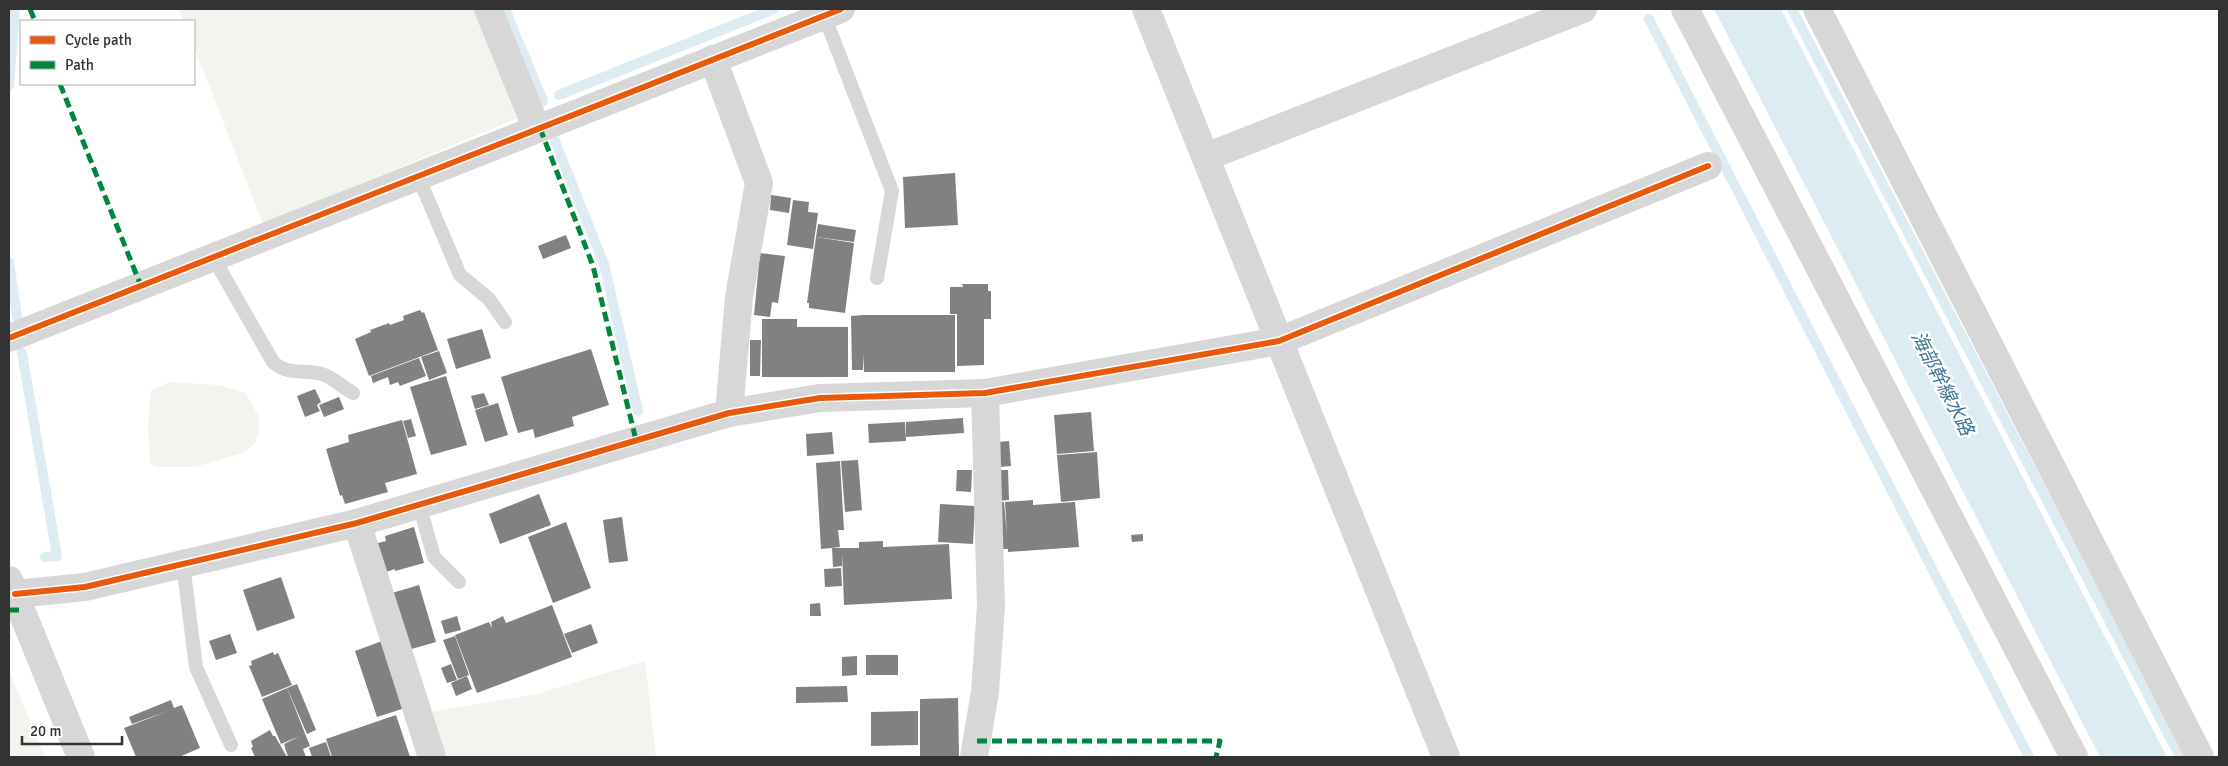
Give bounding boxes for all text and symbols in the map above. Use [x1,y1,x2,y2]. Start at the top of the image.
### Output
legend [20,20,195,85]
text: Cycle path [65,31,132,49]
text: Path [65,56,94,74]
water label: 海部幹線水路 [1906,327,1980,441]
scale bar [22,714,122,746]
text: 20 m [30,722,61,740]

